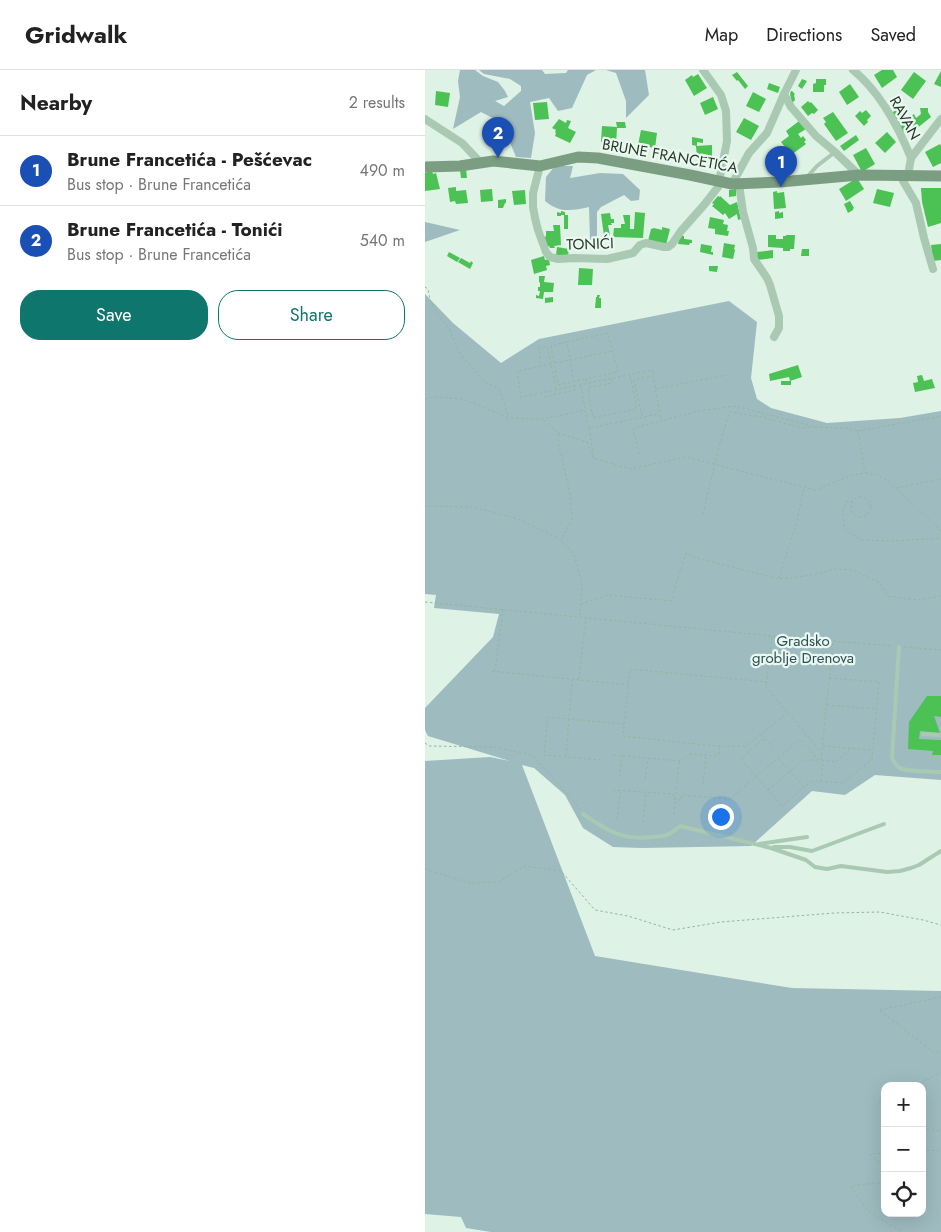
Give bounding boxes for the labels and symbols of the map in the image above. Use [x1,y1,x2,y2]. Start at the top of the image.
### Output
street label: RAVAN [884,92,926,144]
pin: 2 [482,117,514,158]
street label: BRUNE FRANCETIĆA [600,133,740,179]
pin: 1 [765,146,797,187]
street label: TONIĆI [566,232,614,256]
park label: Gradsko groblje Drenova [752,630,854,669]
your location [708,804,734,830]

